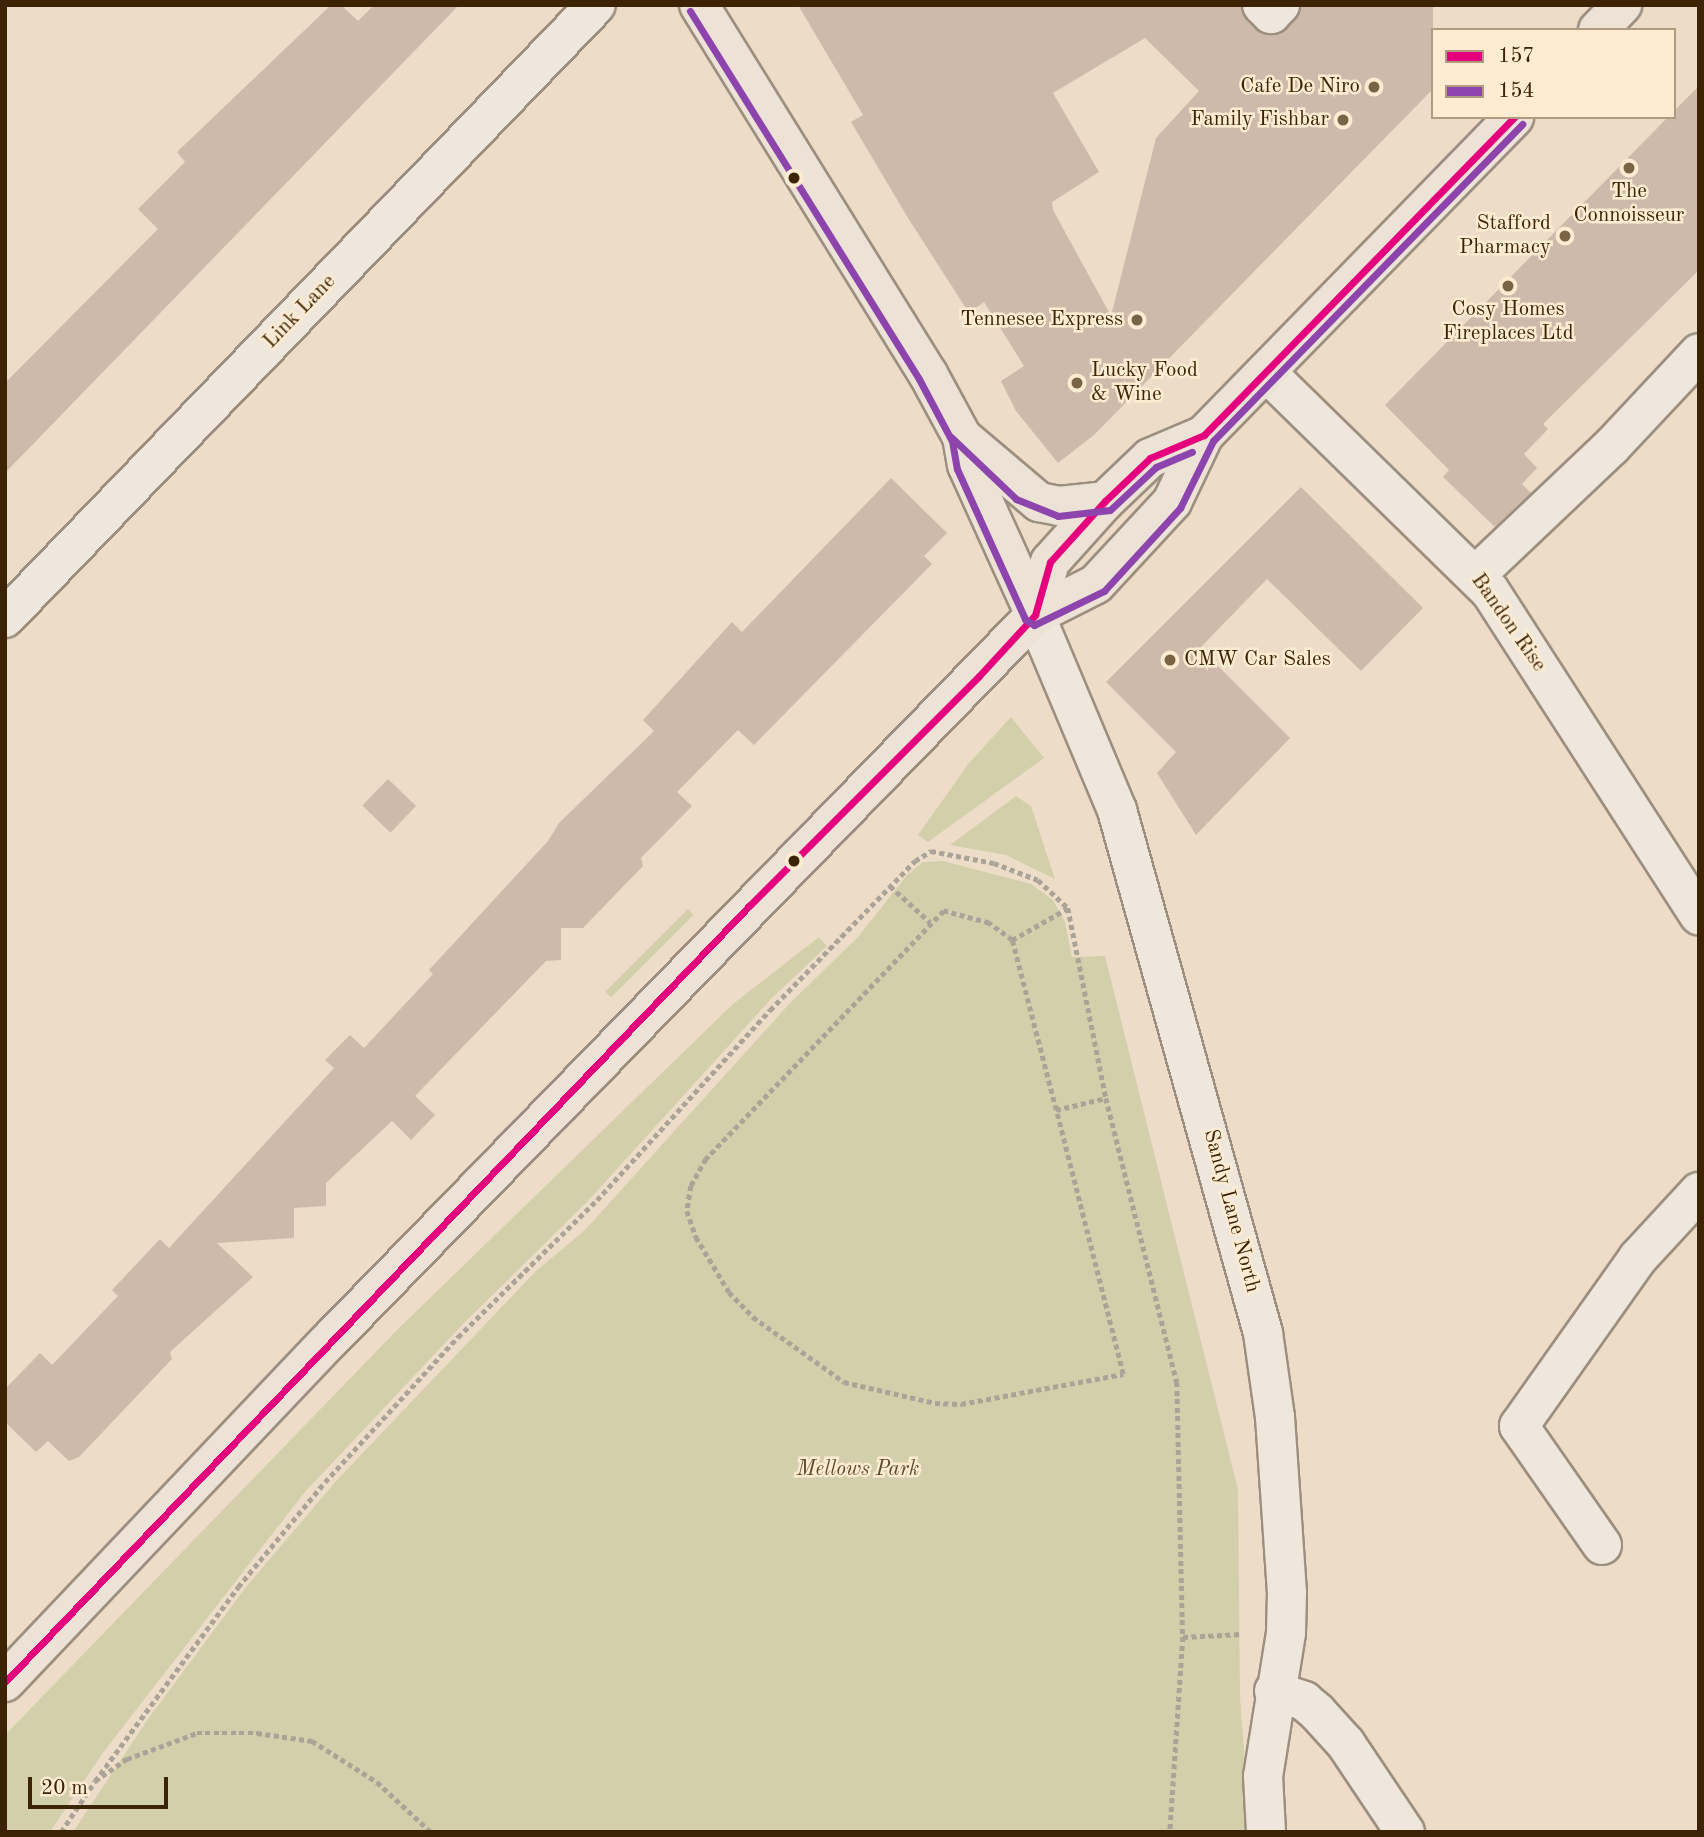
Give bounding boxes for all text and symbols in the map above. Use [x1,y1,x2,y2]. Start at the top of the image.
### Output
legend [1431,28,1676,119]
text: 157 [1498,46,1535,67]
place label: Cafe De Niro [1240,74,1360,100]
marker: Cafe De Niro [1366,79,1382,95]
text: 154 [1498,81,1535,102]
place label: Family Fishbar [1191,107,1329,133]
marker: Family Fishbar [1335,112,1351,128]
marker: The Connoisseur [1621,160,1637,176]
unlabelled marker [787,171,801,185]
place label: The Connoisseur [1574,179,1684,229]
place label: Stafford Pharmacy [1459,211,1551,261]
marker: Stafford Pharmacy [1557,228,1573,244]
street label: Link Lane [259,270,341,354]
marker: Cosy Homes Fireplaces Ltd [1500,278,1516,294]
place label: Cosy Homes Fireplaces Ltd [1442,297,1574,347]
place label: Tennesee Express [960,307,1123,333]
marker: Tennesee Express [1129,312,1145,328]
place label: Lucky Food & Wine [1091,358,1198,408]
marker: Lucky Food & Wine [1069,375,1085,391]
street label: Bandon Rise [1465,569,1551,677]
place label: CMW Car Sales [1184,647,1331,673]
marker: CMW Car Sales [1162,652,1178,668]
unlabelled marker [787,854,801,868]
street label: Sandy Lane North [1197,1127,1265,1295]
park label: Mellows Park [797,1457,919,1483]
scale bar [32,1764,172,1808]
text: 20 m [41,1778,88,1799]

